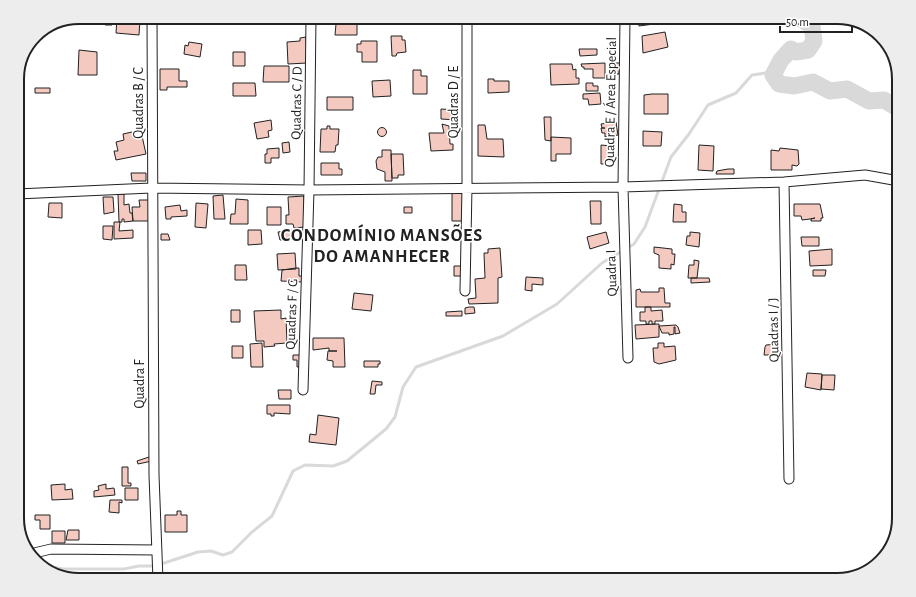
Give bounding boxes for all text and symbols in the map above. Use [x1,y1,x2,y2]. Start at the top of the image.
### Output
scale bar [780,8,852,34]
text: 50 m [786,16,809,28]
street label: Quadra E / Área Especial [600,37,619,167]
street label: Quadras D / E [447,65,461,138]
street label: Quadras C / D [289,66,305,140]
street label: Quadras B / C [132,67,146,139]
district label: CONDOMÍNIO MANSÕES DO AMANHECER [281,224,483,266]
street label: Quadra I [604,249,620,297]
street label: Quadras F / G [284,278,300,350]
street label: Quadras I / J [766,297,782,363]
street label: Quadra F [133,359,147,409]

